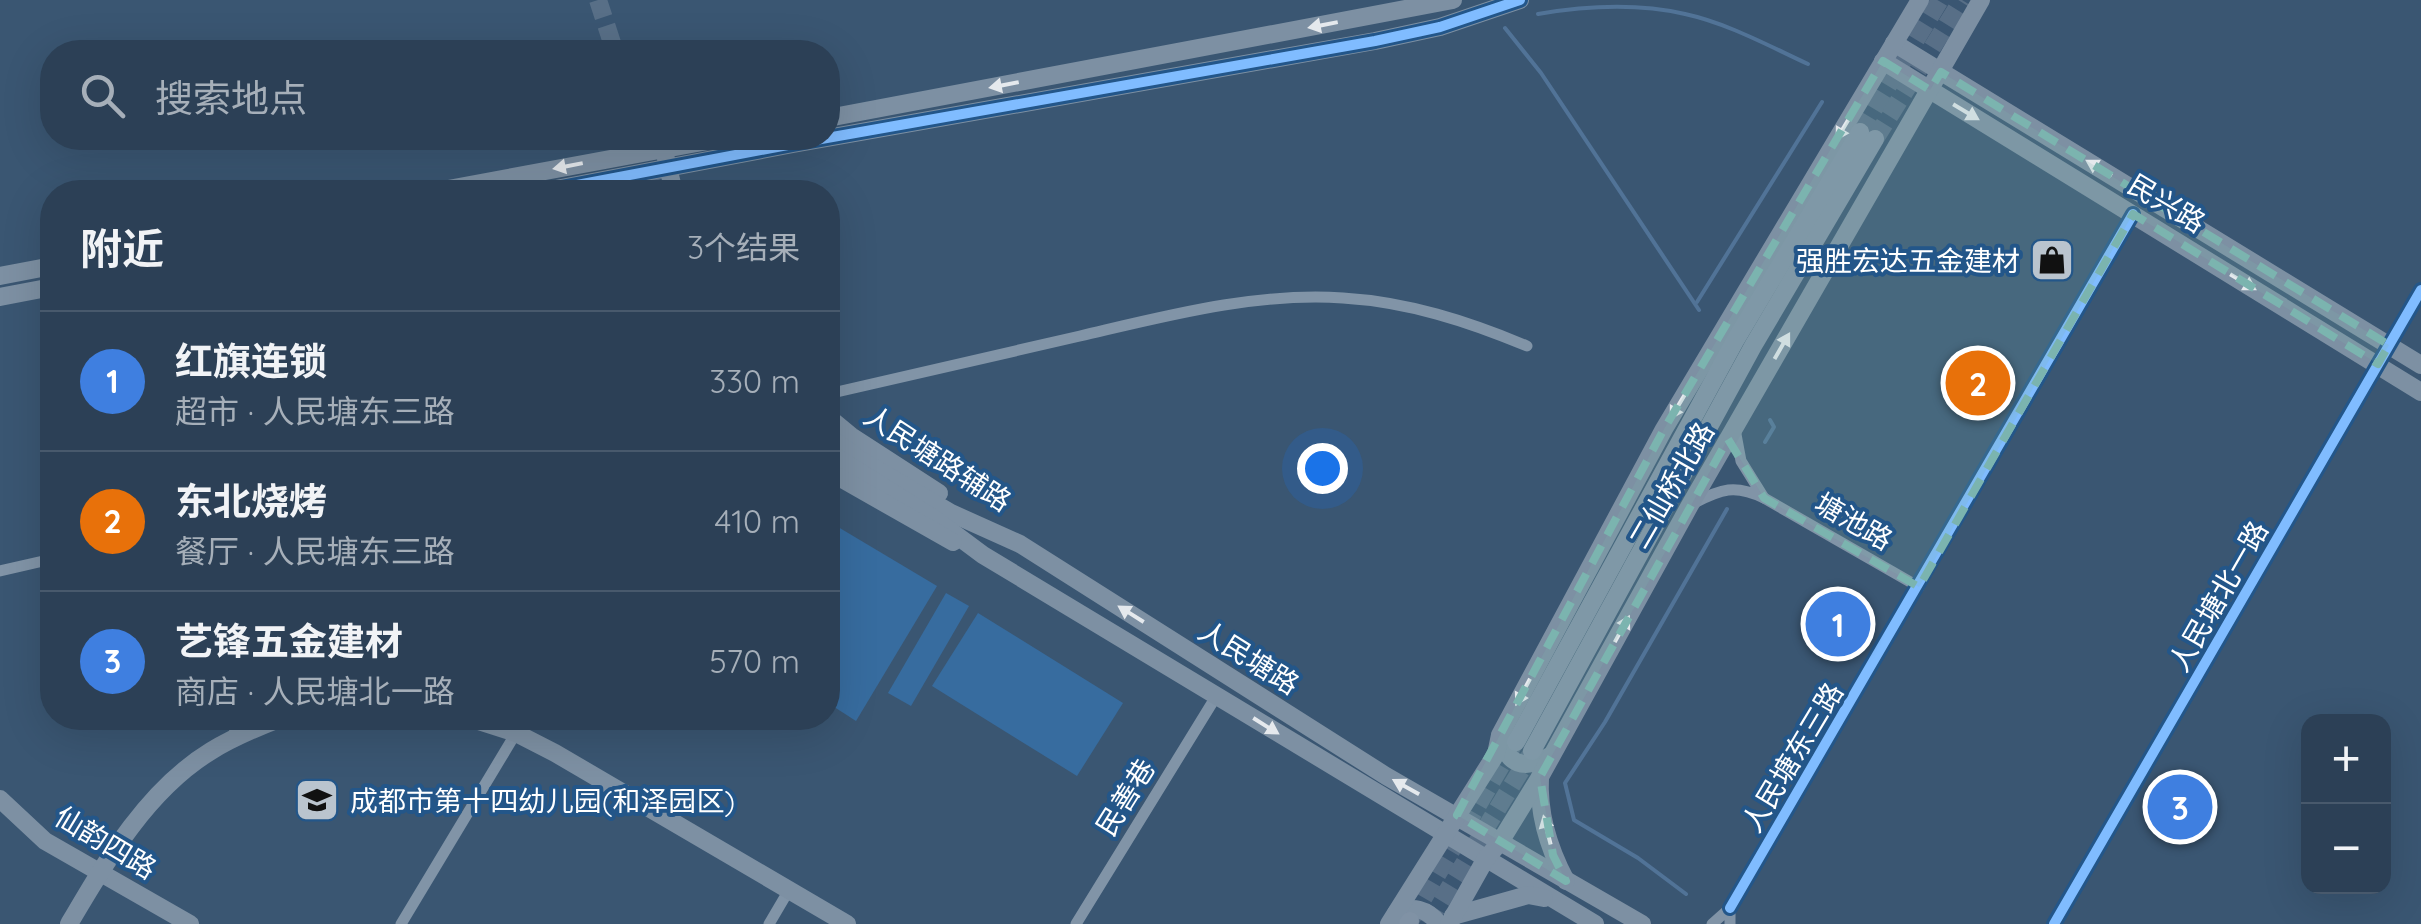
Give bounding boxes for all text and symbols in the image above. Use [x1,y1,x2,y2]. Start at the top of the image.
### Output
one-way arrow [1307,18,1338,33]
search box [40,40,840,150]
icon: search [75,68,130,123]
text: 搜索地点 [155,74,307,122]
one-way arrow [988,78,1019,93]
one-way arrow [1952,103,1980,120]
one-way arrow [1836,113,1853,141]
one-way arrow [552,159,583,175]
one-way arrow [2085,160,2113,177]
street label: 民兴路 [2122,166,2212,240]
text: 附近 [80,222,164,275]
text: 3个结果 [687,227,800,267]
shop icon: 强胜宏达五金建材 [2029,237,2075,283]
place label: 强胜宏达五金建材 [1796,243,2020,278]
one-way arrow [2229,273,2257,290]
one-way arrow [1773,332,1790,360]
text: 红旗连锁 [175,337,327,385]
pin: 2 [1946,346,2010,420]
text: 1 [106,361,119,401]
text: 330 m [710,361,800,401]
text: 超市 · 人民塘东三路 [175,391,455,431]
one-way arrow [1670,392,1687,420]
street label: 人民塘路辅路 [858,398,1018,518]
street label: 二仙桥北路 [1621,416,1721,554]
your location [1297,443,1348,494]
text: 东北烧烤 [175,477,327,525]
street label: 塘池路 [1809,485,1899,557]
text: 2 [103,501,122,541]
text: 410 m [715,501,800,541]
street label: 人民塘北一路 [2161,514,2275,678]
text: 餐厅 · 人民塘东三路 [175,531,455,571]
pin: 1 [1806,586,1870,662]
one-way arrow [1117,606,1145,624]
street label: 人民塘路 [1192,612,1306,702]
one-way arrow [1613,614,1630,643]
text: 艺锋五金建材 [175,617,403,665]
text: 3 [104,641,121,681]
text: 570 m [709,641,800,681]
text: 商店 · 人民塘北一路 [175,671,455,711]
street label: 人民塘东三路 [1734,676,1850,838]
one-way arrow [1515,678,1532,706]
map controls [2301,714,2391,894]
button: + [2301,714,2391,804]
one-way arrow [1252,717,1280,734]
street label: 民善巷 [1088,752,1162,842]
pin: 3 [2148,770,2212,844]
school or university icon: 成都市第十四幼儿园(和泽园区) [294,777,340,823]
one-way arrow [1392,779,1421,796]
place label: 成都市第十四幼儿园(和泽园区) [350,783,735,818]
street label: 仙韵四路 [49,798,163,886]
button: − [2301,804,2391,894]
one-way arrow [1539,814,1554,845]

